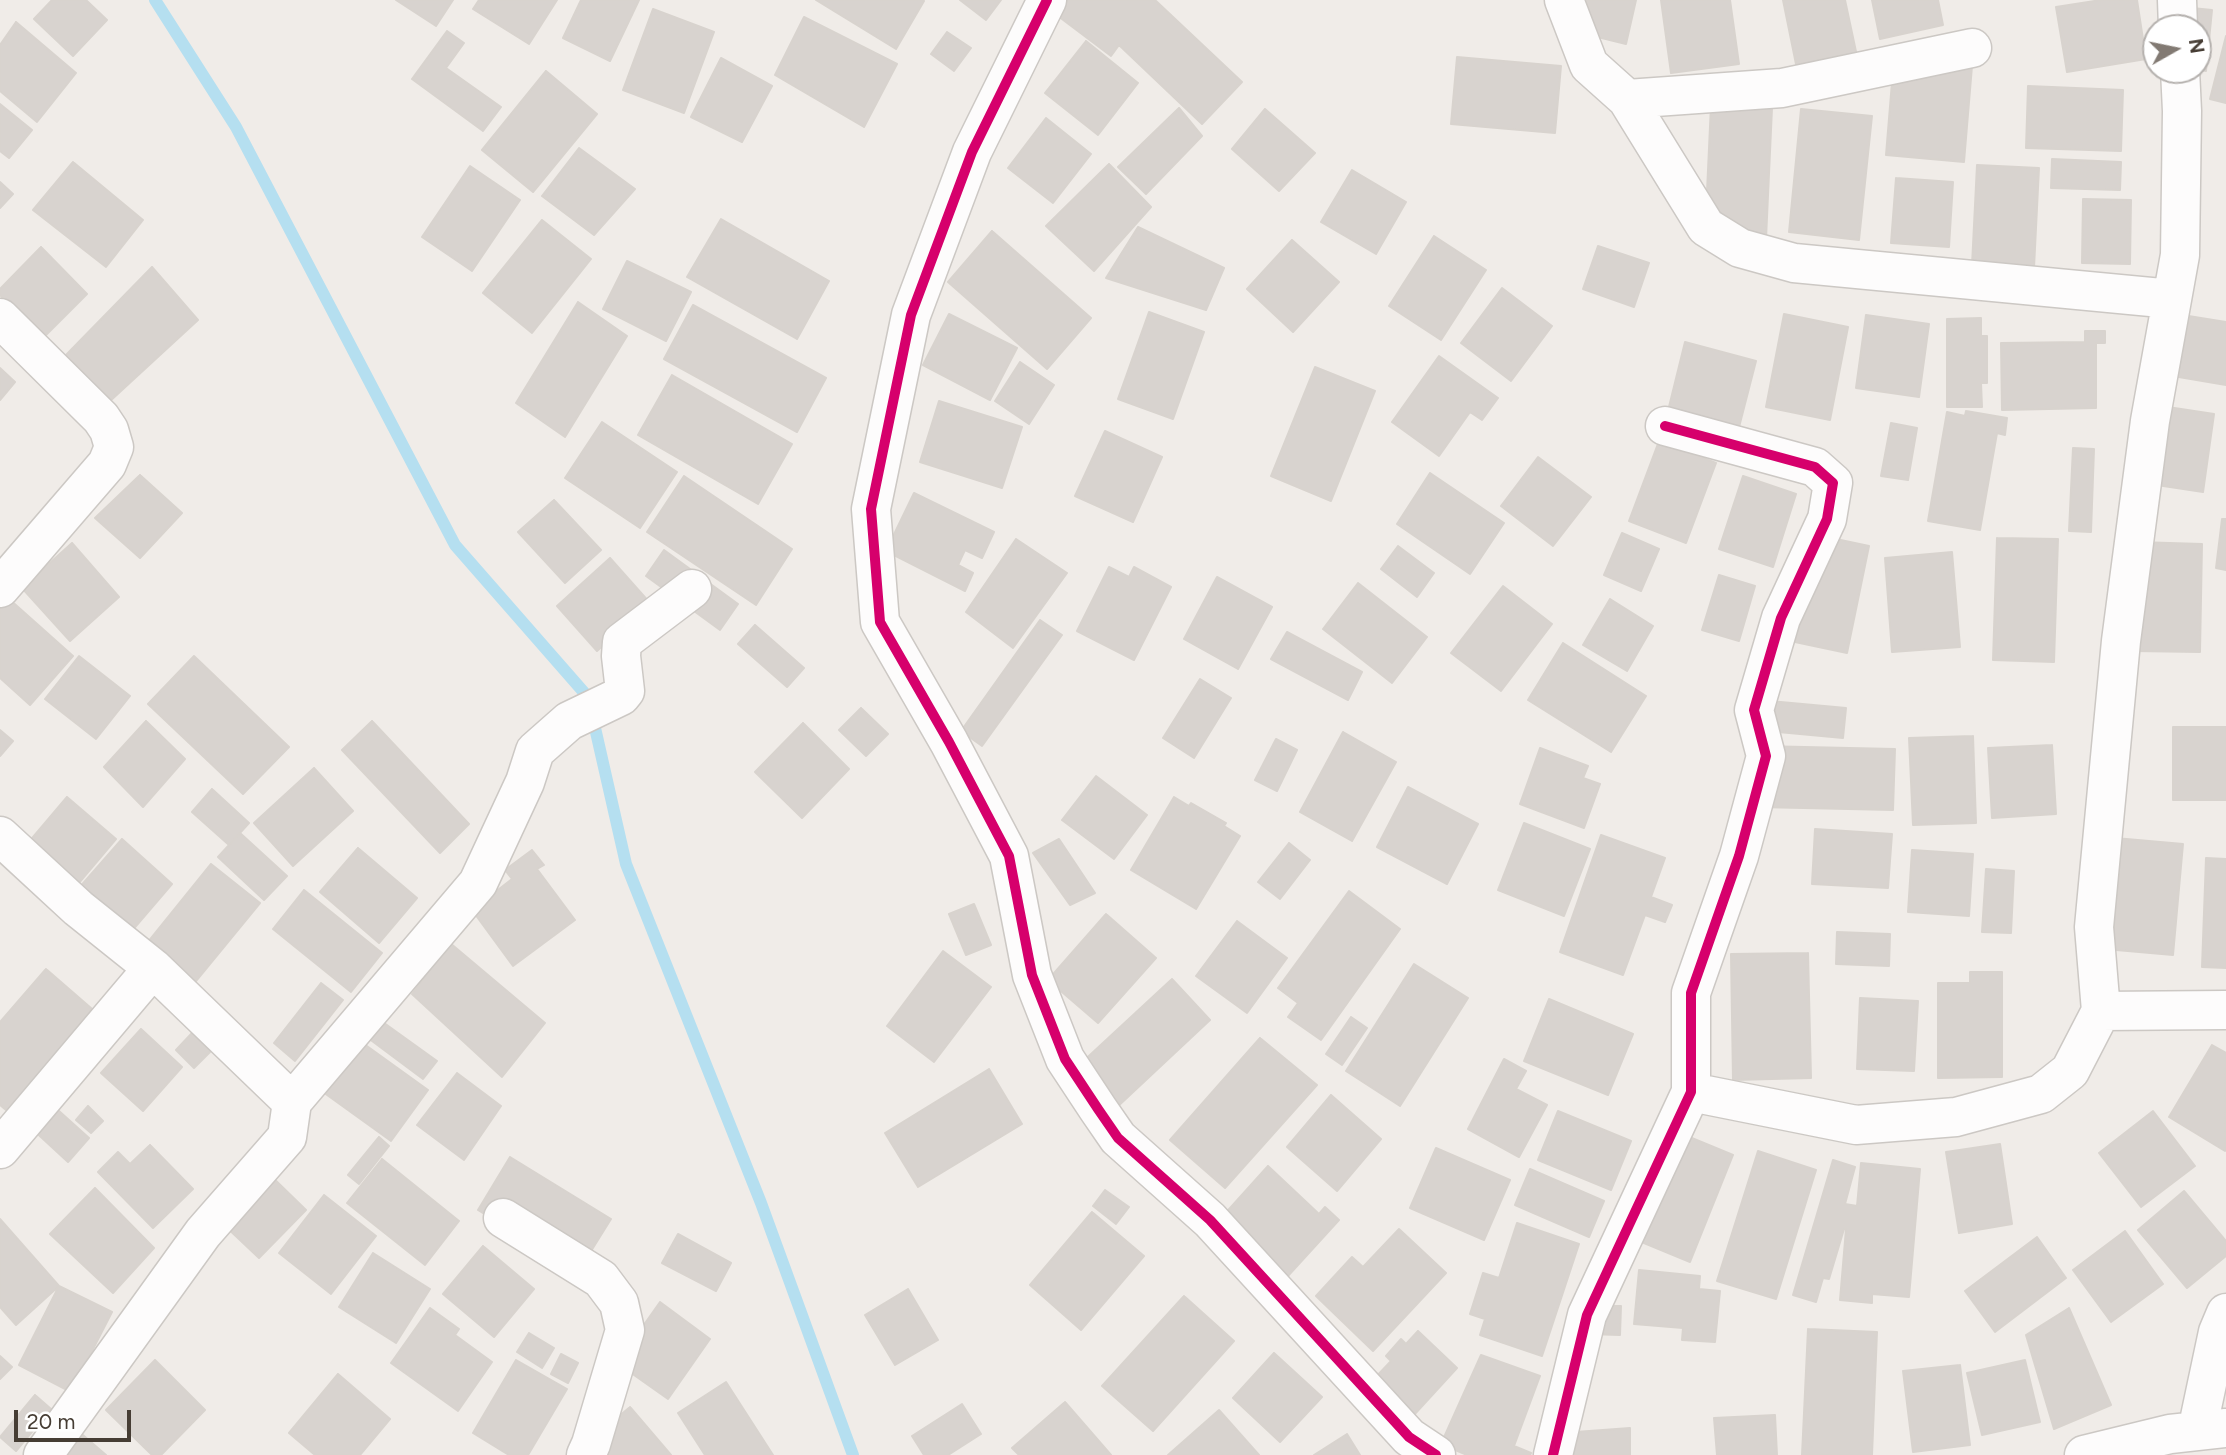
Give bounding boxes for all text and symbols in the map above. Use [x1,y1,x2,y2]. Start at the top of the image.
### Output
north arrow [2142,14,2212,84]
text: N [2184,37,2209,55]
scale bar [18,1396,135,1440]
text: 20 m [27,1409,75,1434]

